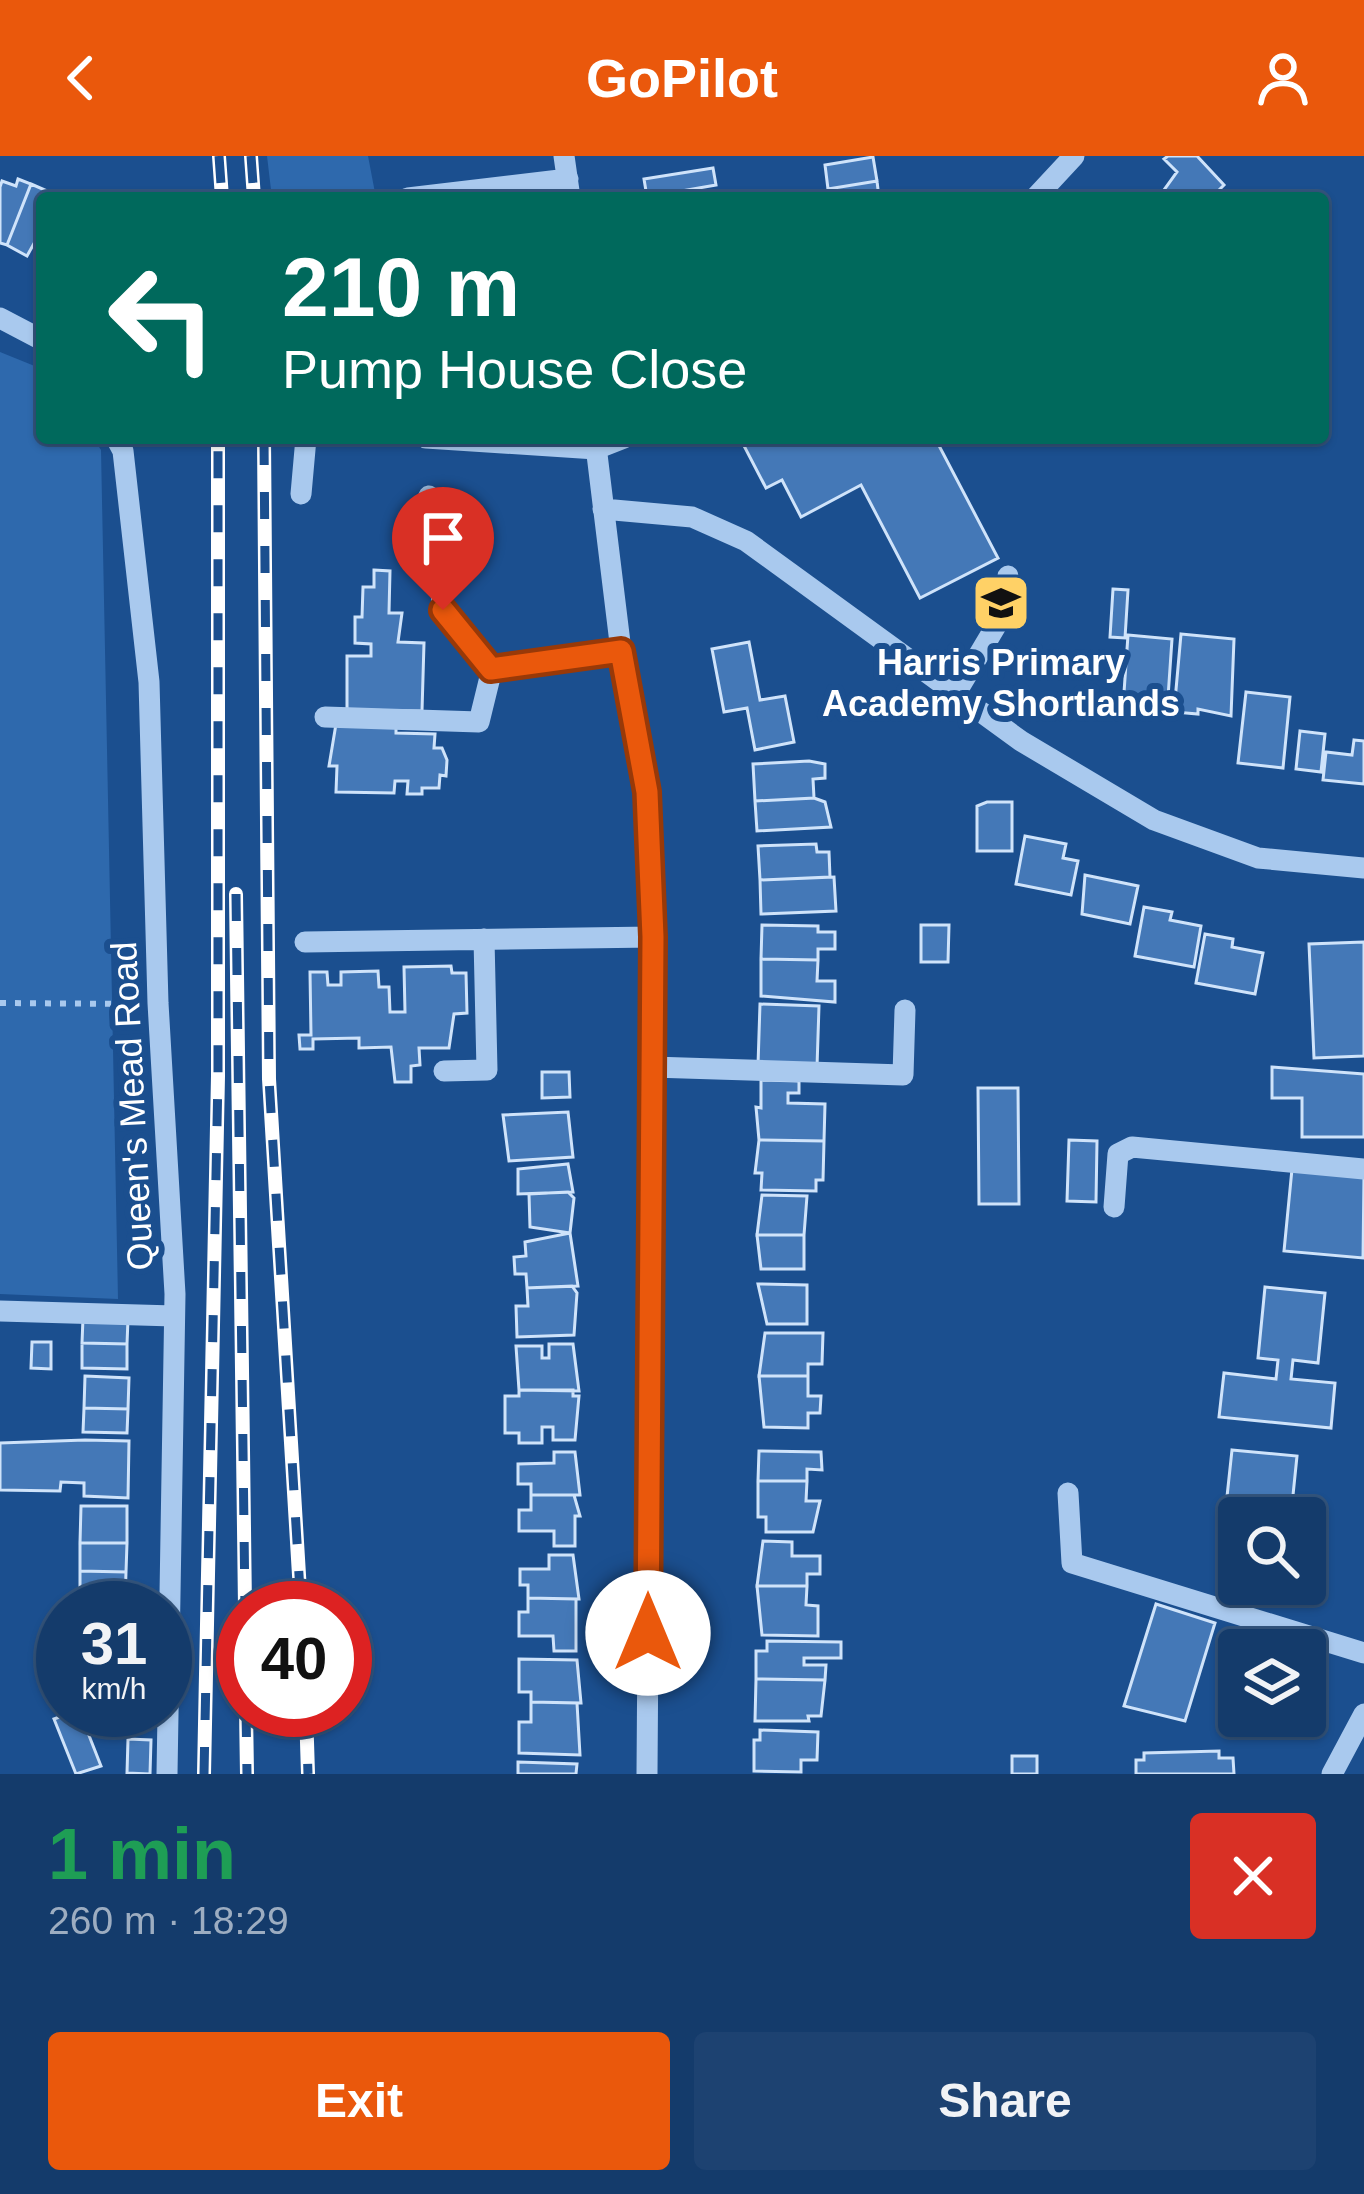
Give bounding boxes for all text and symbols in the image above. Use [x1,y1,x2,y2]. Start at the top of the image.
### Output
icon: back [48,45,114,111]
icon: person [1250,45,1316,111]
text: GoPilot [586,48,778,108]
icon: left [84,240,240,396]
text: 210 m [282,240,520,334]
text: Pump House Close [282,339,747,399]
pin [392,487,494,610]
icon: arrive [410,505,476,571]
school or university icon: Harris Primary Academy Shortlands [970,572,1032,634]
place label: Harris Primary Academy Shortlands [822,642,1180,724]
street label: Queen's Mead Road [103,941,161,1271]
map controls [1218,1497,1326,1737]
button: search [1218,1497,1326,1605]
position arrow [585,1570,711,1696]
speed limit sign: 40 [216,1581,372,1737]
text: 31 [81,1610,147,1677]
button: layers [1218,1629,1326,1737]
text: km/h [81,1672,147,1705]
button: close [1190,1813,1316,1939]
text: 1 min [48,1814,236,1894]
text: 260 m · 18:29 [48,1899,289,1942]
button: Exit [48,2032,670,2170]
button: Share [694,2032,1316,2170]

